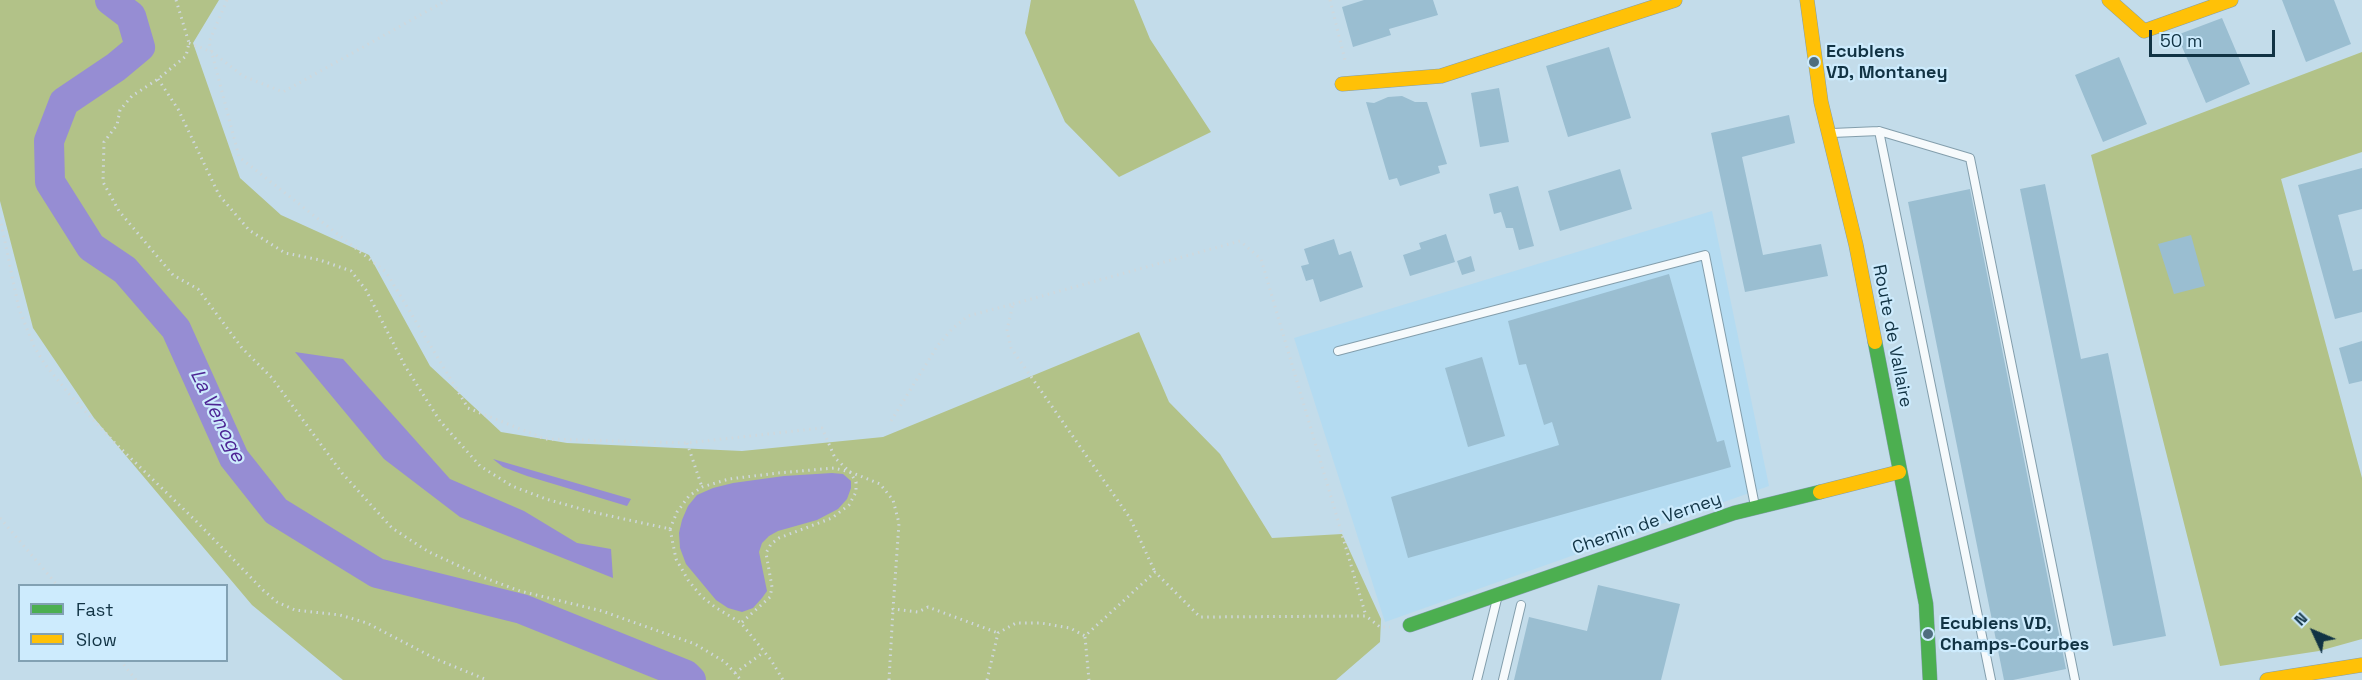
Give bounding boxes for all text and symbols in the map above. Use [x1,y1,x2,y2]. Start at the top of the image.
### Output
scale bar [2152,18,2278,56]
text: 50 m [2160,29,2202,52]
place label: Ecublens VD, Montaney [1826,41,1948,84]
marker: Ecublens VD, Montaney [1807,55,1821,69]
street label: Route de Vallaire [1868,263,1916,409]
water label: La Venoge [184,366,250,466]
street label: Chemin de Verney [1570,488,1724,560]
legend [18,584,228,662]
text: Fast [76,598,113,621]
north arrow [2284,602,2344,662]
text: N [2289,608,2312,630]
place label: Ecublens VD, Champs-Courbes [1940,613,2089,656]
marker: Ecublens VD, Champs-Courbes [1921,627,1935,641]
text: Slow [76,628,117,651]

